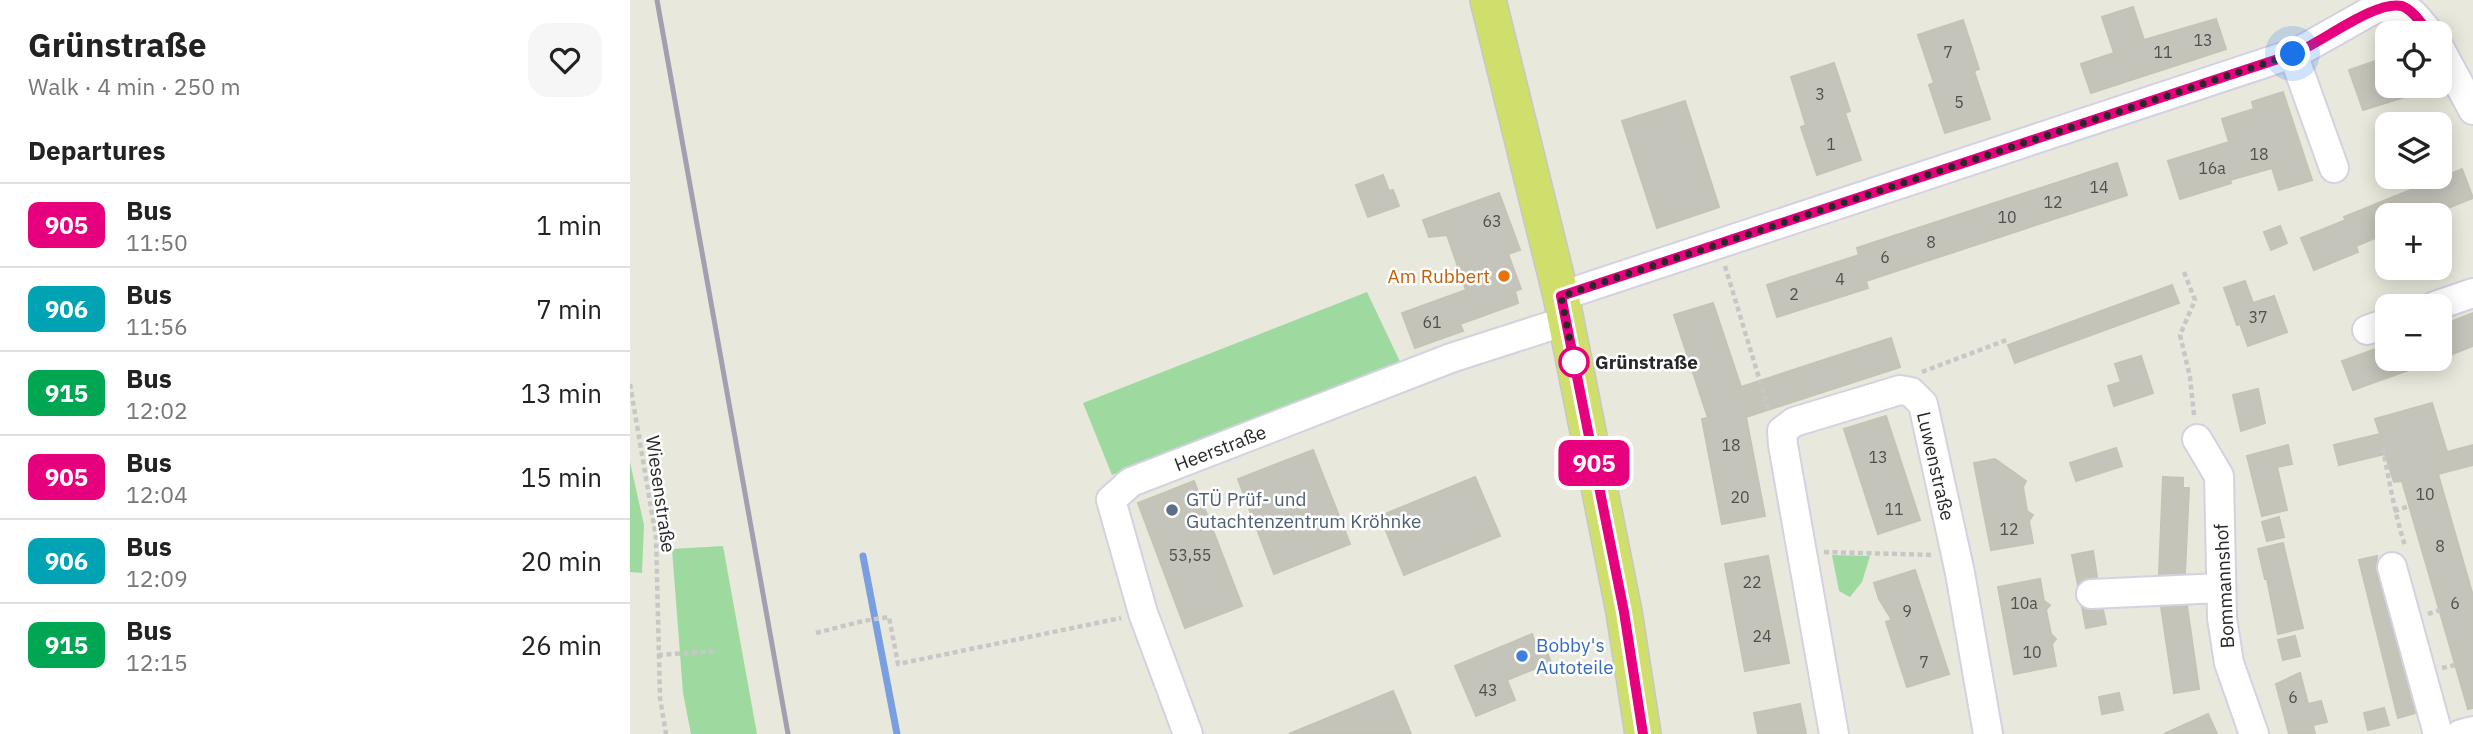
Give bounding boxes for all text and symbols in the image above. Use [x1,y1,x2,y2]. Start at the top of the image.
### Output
map controls [2375,21,2452,371]
button: locate [2375,21,2452,98]
text: Grünstraße [28,23,207,66]
button: heart [528,23,602,97]
house number: 13 [2193,30,2213,50]
your location [2275,36,2310,71]
house number: 7 [1943,42,1953,62]
house number: 11 [2153,42,2173,62]
text: Walk · 4 min · 250 m [28,71,241,101]
house number: 3 [1815,84,1825,104]
house number: 5 [1954,92,1964,112]
button: layers [2375,112,2452,189]
text: Departures [28,133,166,167]
house number: 1 [1826,134,1836,154]
house number: 18 [2249,144,2269,164]
house number: 16a [2198,158,2226,178]
house number: 14 [2089,177,2109,197]
house number: 12 [2043,192,2063,212]
text: Bus [126,193,172,227]
button: + [2375,203,2452,280]
house number: 10 [1997,207,2017,227]
text: 1 min [536,208,602,242]
text: 905 [45,209,88,241]
house number: 63 [1482,211,1502,231]
text: 11:50 [126,227,188,257]
house number: 8 [1926,232,1936,252]
house number: 6 [1880,247,1890,267]
place label: Am Rubbert [1388,264,1490,288]
marker: Am Rubbert [1496,268,1512,284]
house number: 4 [1835,269,1845,289]
text: Bus [126,277,172,311]
house number: 2 [1789,284,1799,304]
text: 7 min [536,292,602,326]
text: 906 [45,293,88,325]
button: − [2375,294,2452,371]
house number: 37 [2248,307,2268,327]
text: 11:56 [126,311,188,341]
house number: 61 [1422,312,1442,332]
marker: Grünstraße [1559,347,1589,377]
place label: Grünstraße [1595,350,1698,374]
text: Bus [126,361,172,395]
text: 13 min [521,376,602,410]
text: 915 [45,377,88,409]
text: 12:02 [126,395,188,425]
street label: Luwenstraße [1912,409,1960,523]
street label: Heerstraße [1171,419,1269,477]
street label: Wiesenstraße [641,434,681,554]
house number: 18 [1721,435,1741,455]
line badge: 905 [1554,440,1634,486]
text: Bus [126,445,172,479]
text: 905 [1572,447,1616,479]
house number: 13 [1868,447,1888,467]
text: 15 min [521,460,602,494]
text: 905 [45,461,88,493]
text: 12:04 [126,479,188,509]
house number: 10 [2415,484,2435,504]
place label: GTÜ Prüf- und Gutachtenzentrum Kröhnke [1186,487,1421,533]
house number: 20 [1730,487,1750,507]
house number: 11 [1884,499,1904,519]
marker: GTÜ Prüf- und Gutachtenzentrum Kröhnke [1164,502,1180,518]
house number: 12 [1999,519,2019,539]
street label: Bommannshof [2209,523,2239,649]
text: Bus [126,529,172,563]
house number: 8 [2435,536,2445,556]
text: 20 min [521,544,602,578]
text: 906 [45,545,88,577]
house number: 53,55 [1169,545,1211,565]
text: 12:09 [126,563,188,593]
house number: 22 [1742,572,1762,592]
house number: 10a [2010,593,2038,613]
house number: 6 [2450,593,2460,613]
house number: 9 [1902,601,1912,621]
text: Bus [126,613,172,647]
house number: 24 [1752,626,1772,646]
text: 26 min [521,628,602,662]
text: 915 [45,629,88,661]
place label: Bobby's Autoteile [1536,633,1614,679]
house number: 10 [2022,642,2042,662]
text: 12:15 [126,647,188,677]
marker: Bobby's Autoteile [1514,648,1530,664]
house number: 7 [1919,652,1929,672]
house number: 43 [1478,680,1498,700]
house number: 6 [2288,687,2298,707]

